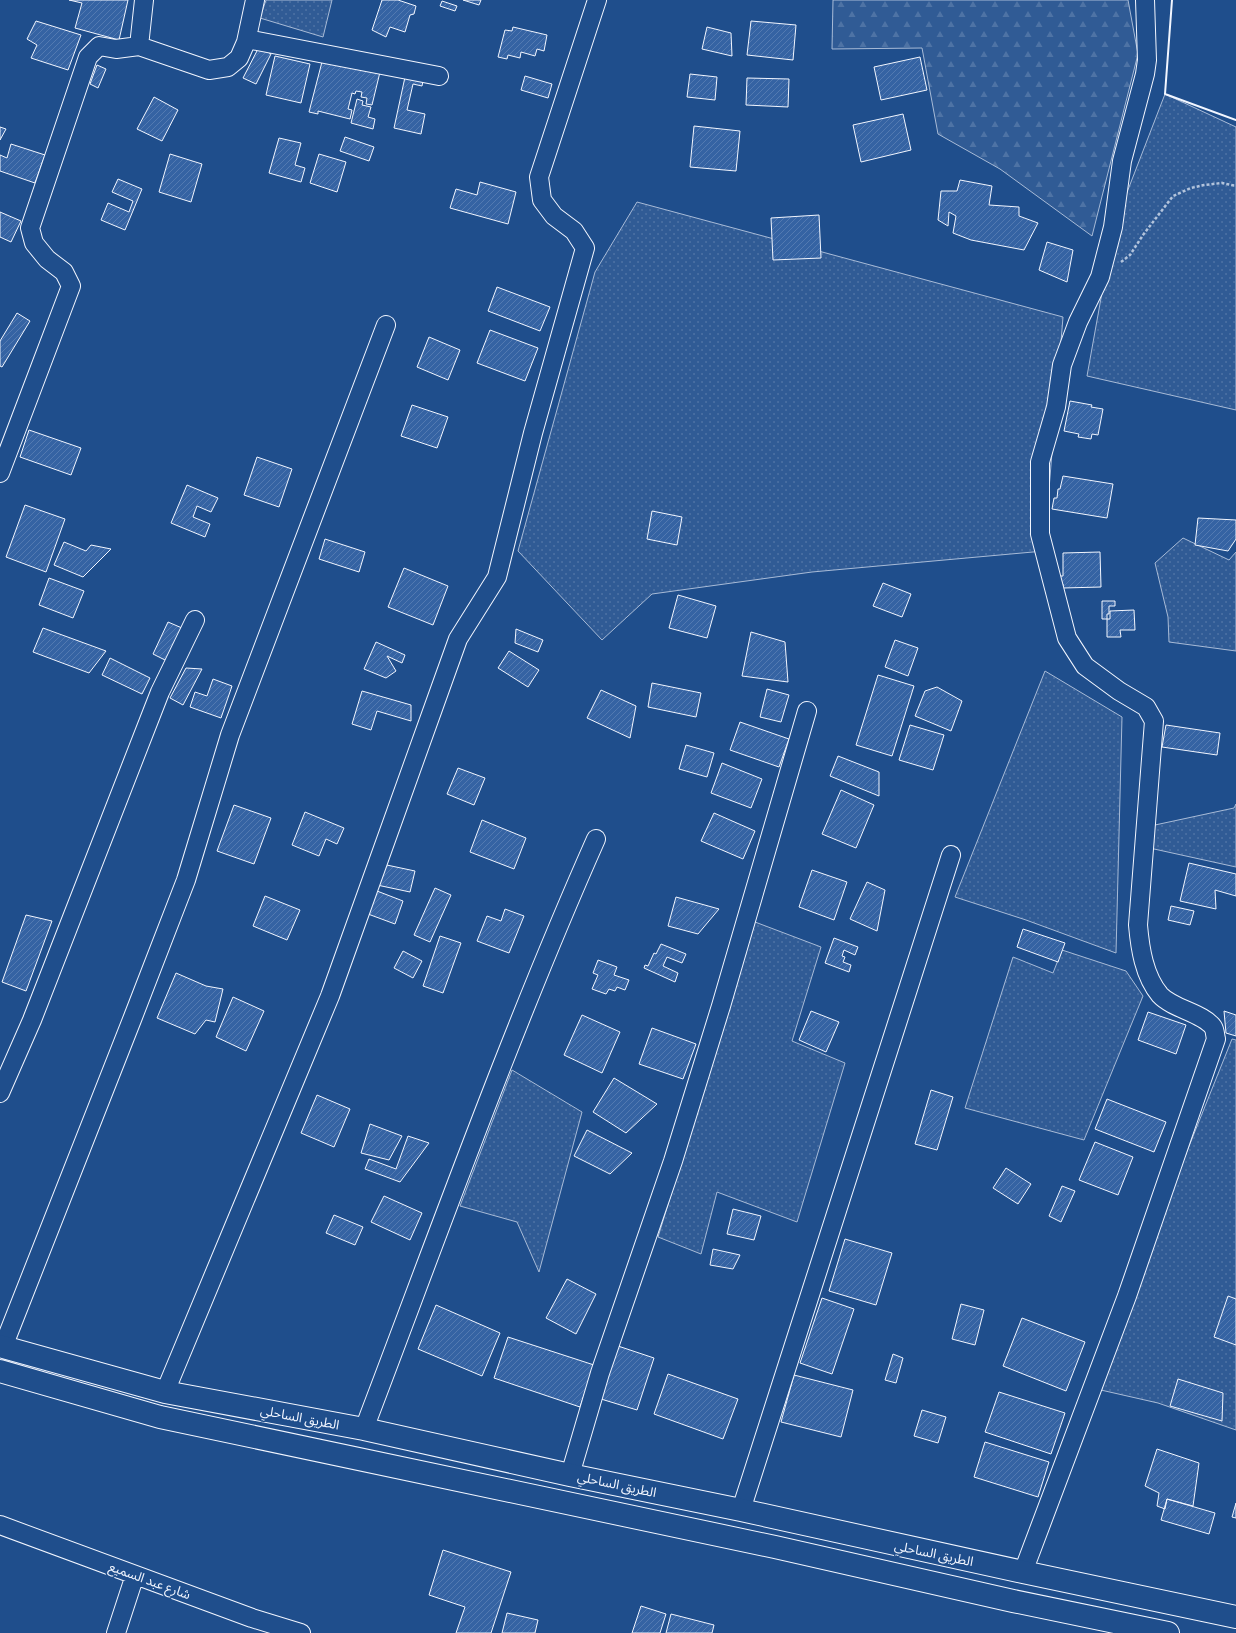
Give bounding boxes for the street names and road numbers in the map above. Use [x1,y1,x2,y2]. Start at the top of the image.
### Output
street label: الطريق الساحلي [259,1401,341,1435]
street label: الطريق الساحلي [575,1468,658,1503]
street label: الطريق الساحلي [892,1537,975,1572]
street label: شارع عبد السميع [106,1558,193,1605]

